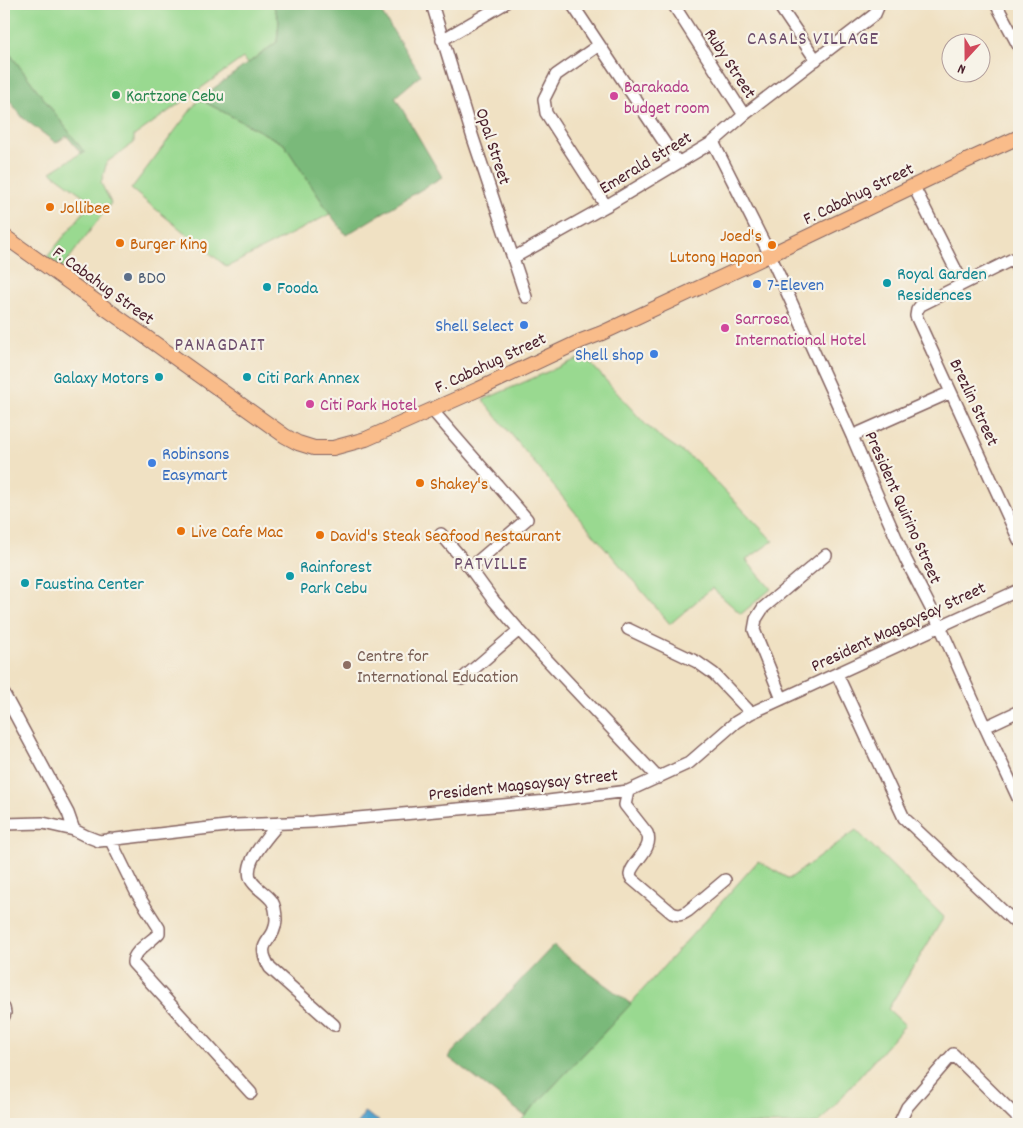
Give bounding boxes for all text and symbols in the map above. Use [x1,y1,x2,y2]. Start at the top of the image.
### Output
street label: Ruby Street [697,24,761,105]
district label: CASALS VILLAGE [747,27,879,54]
north arrow [940,32,990,82]
text: N [955,58,969,79]
place label: Barakada budget room [624,76,710,122]
place label: Kartzone Cebu [126,85,224,110]
marker: Kartzone Cebu [110,89,122,101]
marker: Barakada budget room [608,90,620,102]
street label: Opal Street [467,105,516,189]
street label: Emerald Street [595,126,698,202]
street label: F. Cabahug Street [799,157,919,233]
place label: Jollibee [60,197,110,222]
marker: Jollibee [44,201,56,213]
place label: Joed's Lutong Hapon [670,225,762,271]
place label: Burger King [130,233,207,258]
marker: Burger King [114,237,126,249]
marker: Joed's Lutong Hapon [766,239,778,251]
street label: F. Cabahug Street [46,242,159,333]
place label: Royal Garden Residences [897,263,987,309]
place label: BDO [138,267,166,292]
marker: BDO [122,271,134,283]
place label: 7-Eleven [767,274,824,299]
place label: Fooda [277,277,318,302]
marker: Royal Garden Residences [881,277,893,289]
marker: 7-Eleven [751,278,763,290]
marker: Fooda [261,281,273,293]
place label: Sarrosa International Hotel [735,308,867,354]
place label: Shell Select [435,315,514,340]
marker: Shell Select [518,319,530,331]
marker: Sarrosa International Hotel [719,322,731,334]
street label: F. Cabahug Street [431,327,551,401]
district label: PANAGDAIT [174,333,266,360]
place label: Shell shop [575,344,644,369]
marker: Shell shop [648,348,660,360]
street label: Brezlin Street [942,355,1004,451]
place label: Galaxy Motors [53,367,149,392]
place label: Citi Park Annex [257,367,359,392]
marker: Galaxy Motors [153,371,165,383]
marker: Citi Park Annex [241,371,253,383]
place label: Citi Park Hotel [320,394,418,419]
marker: Citi Park Hotel [304,398,316,410]
street label: President Quirino Street [857,428,947,589]
place label: Robinsons Easymart [162,443,230,489]
marker: Robinsons Easymart [146,457,158,469]
place label: Shakey's [430,473,488,498]
marker: Shakey's [414,477,426,489]
place label: Live Cafe Mac [191,521,283,546]
marker: Live Cafe Mac [175,525,187,537]
place label: David's Steak Seafood Restaurant [330,525,561,550]
marker: David's Steak Seafood Restaurant [314,529,326,541]
district label: PATVILLE [454,552,528,579]
place label: Rainforest Park Cebu [300,556,372,602]
marker: Rainforest Park Cebu [284,570,296,582]
place label: Faustina Center [35,573,144,598]
marker: Faustina Center [19,577,31,589]
street label: President Magsaysay Street [807,577,991,680]
place label: Centre for International Education [357,645,518,691]
marker: Centre for International Education [341,659,353,671]
street label: President Magsaysay Street [427,764,620,809]

